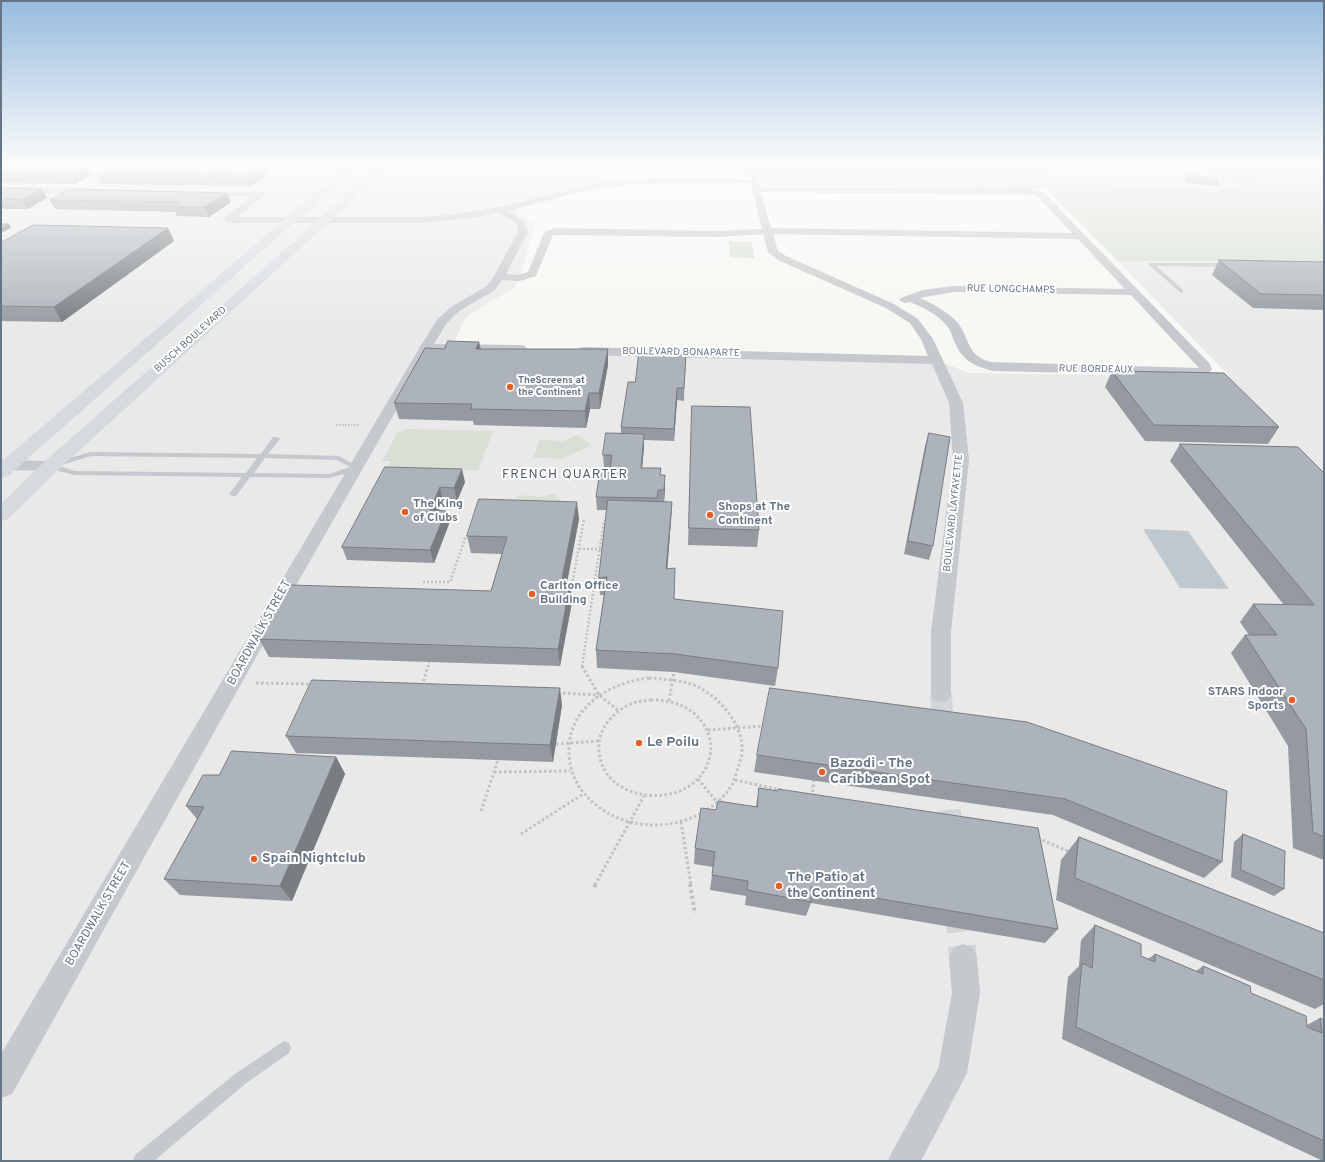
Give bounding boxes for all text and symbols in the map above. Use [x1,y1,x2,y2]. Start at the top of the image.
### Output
street label: RUE LONGCHAMPS [967,283,1055,297]
street label: BUSCH BOULEVARD [152,304,230,376]
street label: BOULEVARD BONAPARTE [622,346,740,360]
street label: RUE BORDEAUX [1059,363,1133,377]
place label: TheScreens at the Continent [518,375,585,398]
marker: TheScreens at the Continent [505,382,515,392]
street label: BOULEVARD LAYFAYETTE [942,454,966,572]
district label: FRENCH QUARTER [502,467,628,483]
place label: The King of Clubs [413,498,463,526]
place label: Shops at The Continent [718,501,790,529]
marker: The King of Clubs [400,507,410,517]
marker: Shops at The Continent [705,510,715,520]
street label: BOARDWALK STREET [225,578,295,688]
place label: Carlton Office Building [540,580,618,608]
marker: Carlton Office Building [527,589,537,599]
place label: STARS Indoor Sports [1208,686,1284,714]
marker: STARS Indoor Sports [1287,695,1297,705]
place label: Le Poilu [647,735,699,751]
marker: Le Poilu [634,738,644,748]
place label: Bazodi - The Caribbean Spot [830,756,930,788]
marker: Bazodi - The Caribbean Spot [817,767,827,777]
place label: Spain Nightclub [262,851,366,867]
marker: Spain Nightclub [249,854,259,864]
street label: BOARDWALK STREET [63,859,135,969]
place label: The Patio at the Continent [787,870,876,902]
marker: The Patio at the Continent [774,881,784,891]

